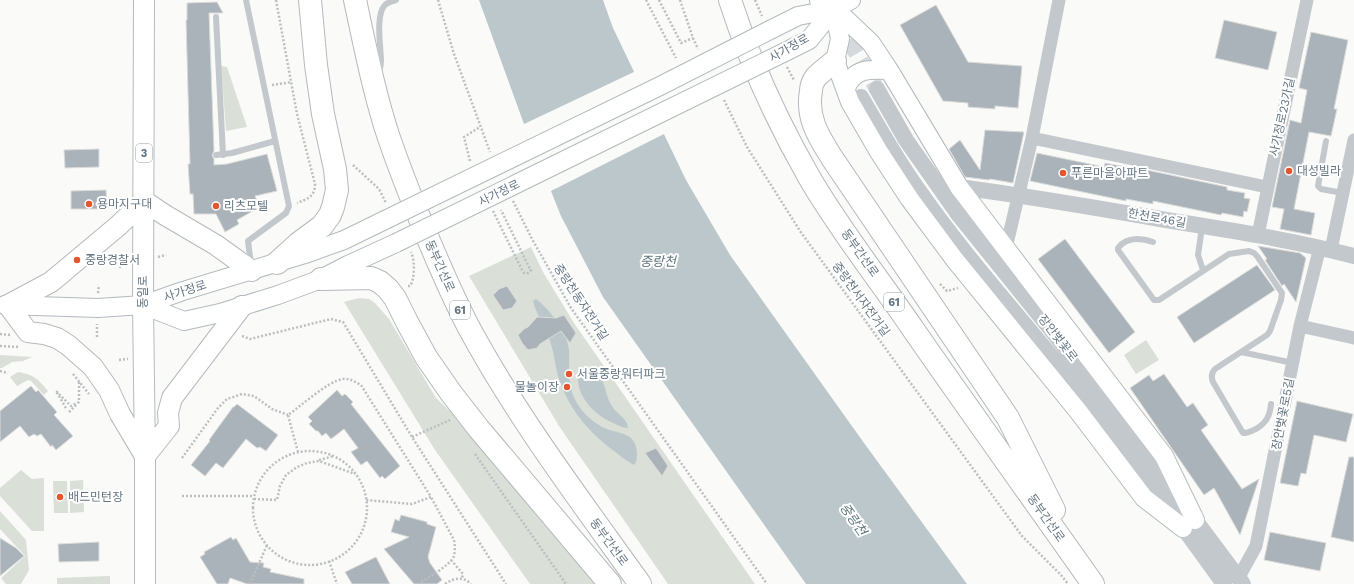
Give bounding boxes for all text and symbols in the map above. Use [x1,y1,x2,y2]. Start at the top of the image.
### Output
street label: 사가정로 [766,31,812,65]
street label: 사가정로23가길 [1267,76,1297,158]
road number: 3 [136,144,152,162]
place label: 대성빌라 [1297,164,1341,178]
place label: 푸른마을아파트 [1071,166,1148,180]
marker: 대성빌라 [1284,166,1294,176]
marker: 푸른마을아파트 [1058,168,1068,178]
street label: 사가정로 [476,177,522,209]
place label: 용마지구대 [97,197,152,211]
marker: 용마지구대 [84,199,94,209]
place label: 리츠모텔 [224,199,268,213]
marker: 리츠모텔 [211,201,221,211]
street label: 한천로46길 [1127,206,1187,230]
street label: 동부간선로 [838,226,882,280]
street label: 동부간선로 [422,238,458,294]
place label: 중랑경찰서 [85,253,140,267]
water label: 중랑천 [640,254,677,269]
marker: 중랑경찰서 [72,255,82,265]
street label: 중랑천서자전거길 [829,259,893,339]
street label: 중랑천동자전거길 [551,261,611,343]
street label: 동일로 [136,275,150,309]
street label: 사가정로 [162,278,208,304]
road number: 61 [884,293,904,311]
road number: 61 [450,301,470,319]
street label: 장안벚꽃로 [1035,312,1081,364]
place label: 서울중랑워터파크 [577,367,665,381]
marker: 서울중랑워터파크 [564,369,574,379]
street label: 장안벚꽃로5길 [1269,377,1297,451]
place label: 물놀이장 [515,380,559,394]
marker: 물놀이장 [562,382,572,392]
place label: 배드민턴장 [68,490,123,504]
street label: 동부간선로 [1024,491,1068,545]
marker: 배드민턴장 [55,492,65,502]
water label: 중랑천 [837,500,871,539]
street label: 동부간선로 [587,516,631,568]

